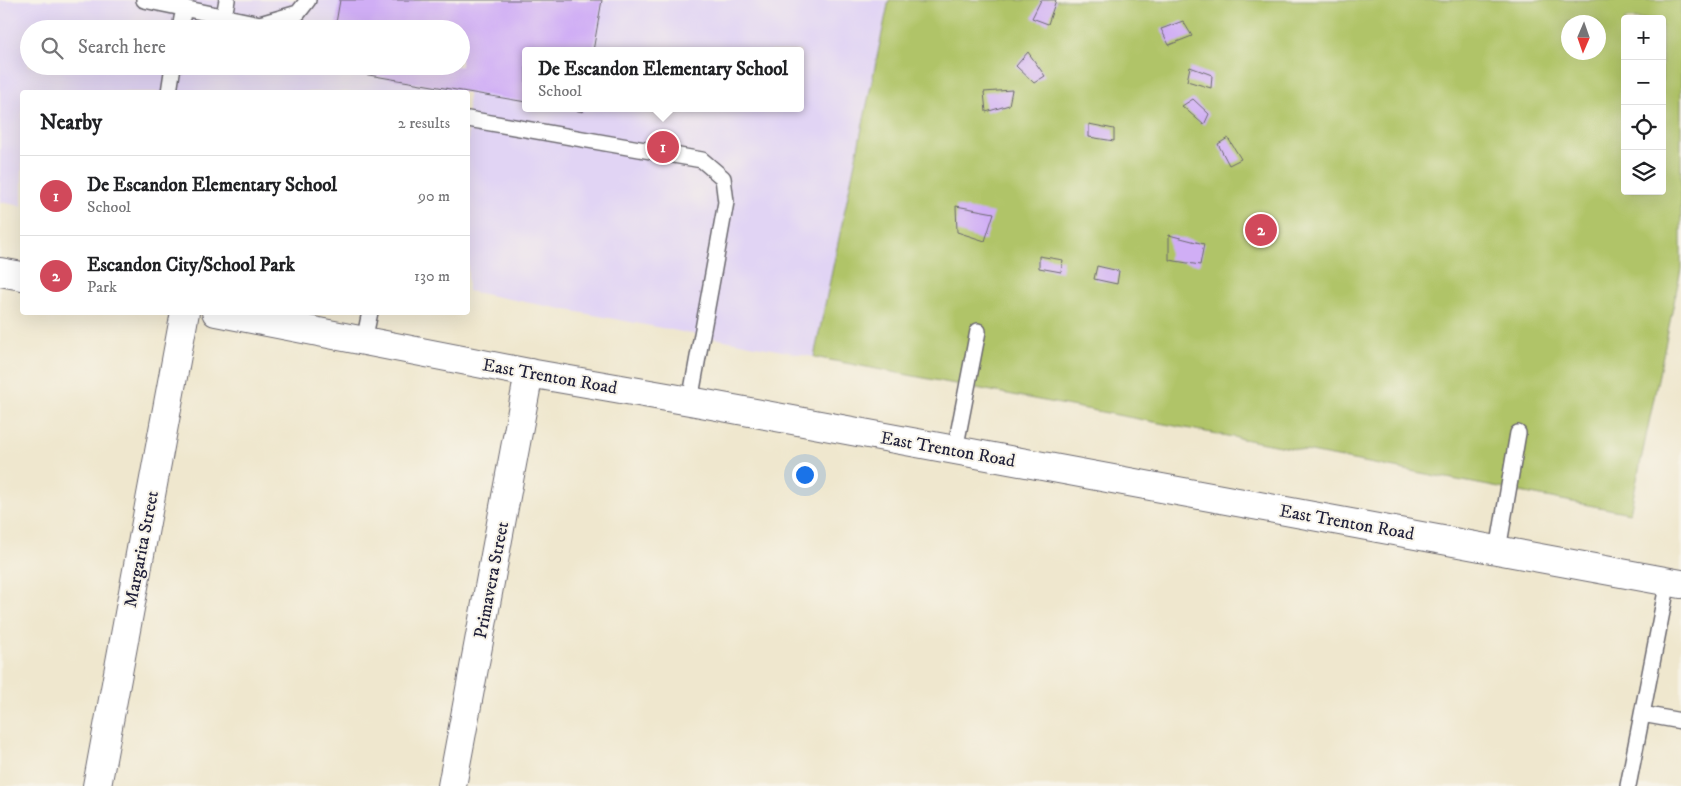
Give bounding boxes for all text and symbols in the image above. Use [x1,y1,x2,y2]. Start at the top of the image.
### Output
north arrow [1561,15,1606,60]
map controls [1621,15,1666,195]
button: + [1621,15,1666,60]
search box [20,20,470,75]
icon: search [38,34,66,62]
text: Search here [78,36,166,59]
popup [522,47,804,112]
text: De Escandon Elementary School [538,58,788,81]
button: − [1621,60,1666,105]
text: School [538,81,582,101]
button: locate [1621,105,1666,150]
text: Nearby [40,110,102,136]
text: 2 results [398,113,450,133]
pin: 1 [647,128,679,166]
button: layers [1621,150,1666,195]
text: De Escandon Elementary School [87,174,337,197]
text: 1 [53,186,59,206]
text: 90 m [418,186,450,206]
text: School [87,197,131,217]
pin: 2 [1245,211,1277,249]
text: Escandon City/School Park [87,254,295,277]
text: 2 [52,266,60,286]
text: 130 m [414,266,450,286]
text: Park [87,277,117,297]
street label: East Trenton Road [481,354,619,400]
street label: East Trenton Road [879,427,1017,473]
your location [792,462,818,488]
street label: Margarita Street [120,489,164,609]
street label: East Trenton Road [1278,500,1416,546]
street label: Primavera Street [470,519,514,641]

